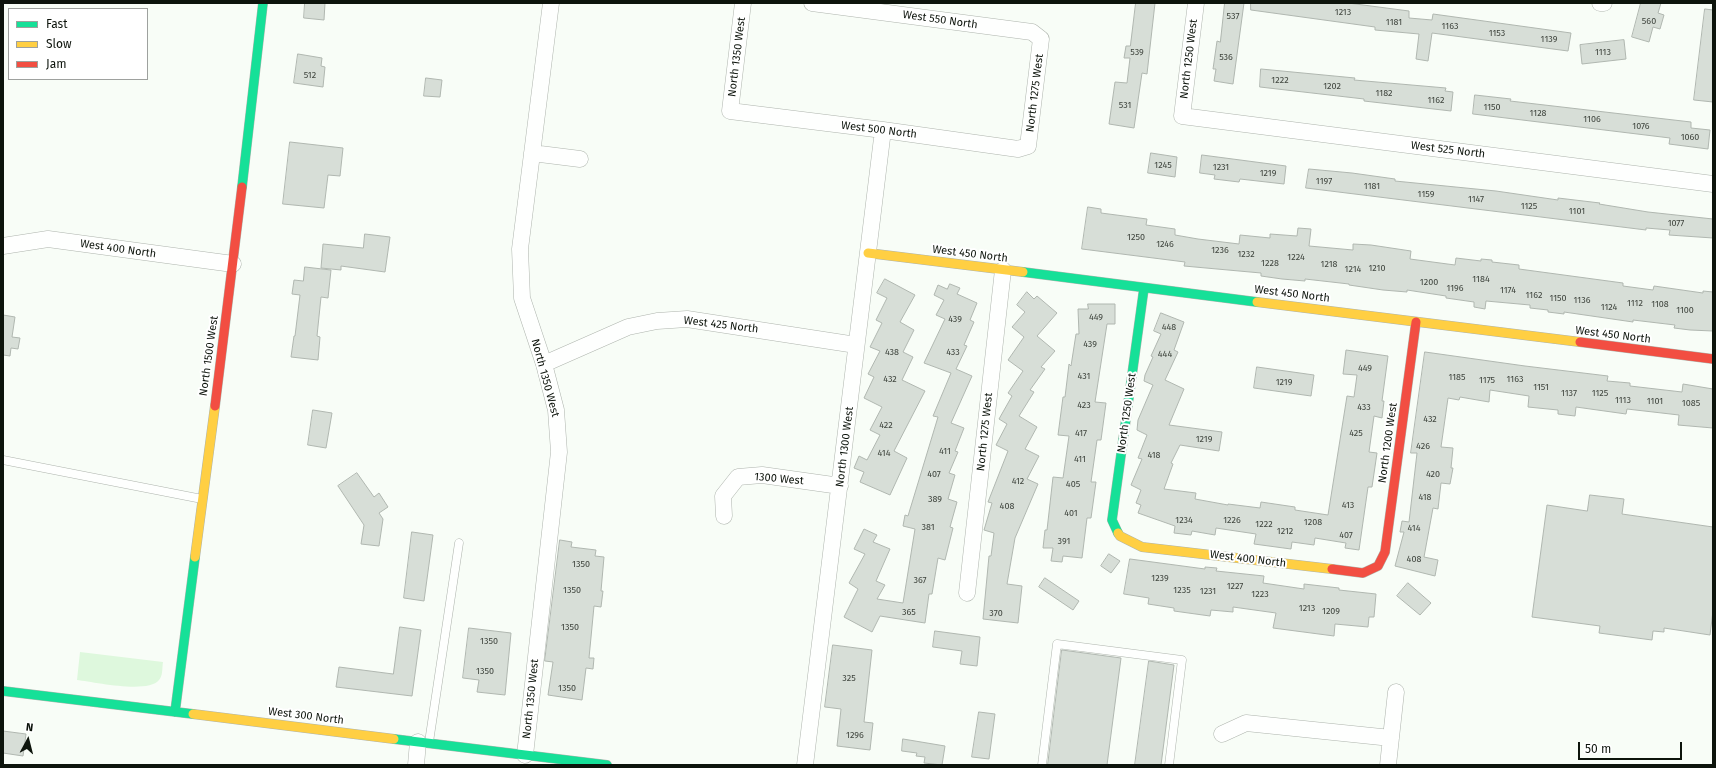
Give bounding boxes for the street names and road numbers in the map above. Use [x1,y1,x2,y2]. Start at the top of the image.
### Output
street label: West 550 North [902,8,978,32]
street label: North 1350 West [726,16,748,98]
street label: North 1250 West [1178,18,1200,100]
street label: North 1275 West [1024,53,1046,133]
street label: West 500 North [840,119,918,141]
street label: West 525 North [1410,139,1486,161]
street label: West 400 North [79,237,157,261]
street label: West 450 North [932,243,1008,265]
street label: West 450 North [1254,283,1330,305]
street label: West 425 North [683,314,759,336]
street label: North 1500 West [197,315,221,397]
street label: West 450 North [1575,324,1651,346]
street label: North 1350 West [528,337,562,419]
street label: North 1250 West [1115,372,1139,454]
street label: North 1275 West [974,392,996,472]
street label: North 1200 West [1376,402,1400,484]
street label: North 1300 West [834,406,856,488]
street label: 1300 West [754,470,804,488]
street label: West 400 North [1209,548,1287,570]
street label: North 1350 West [520,658,542,740]
street label: West 300 North [267,705,345,727]

